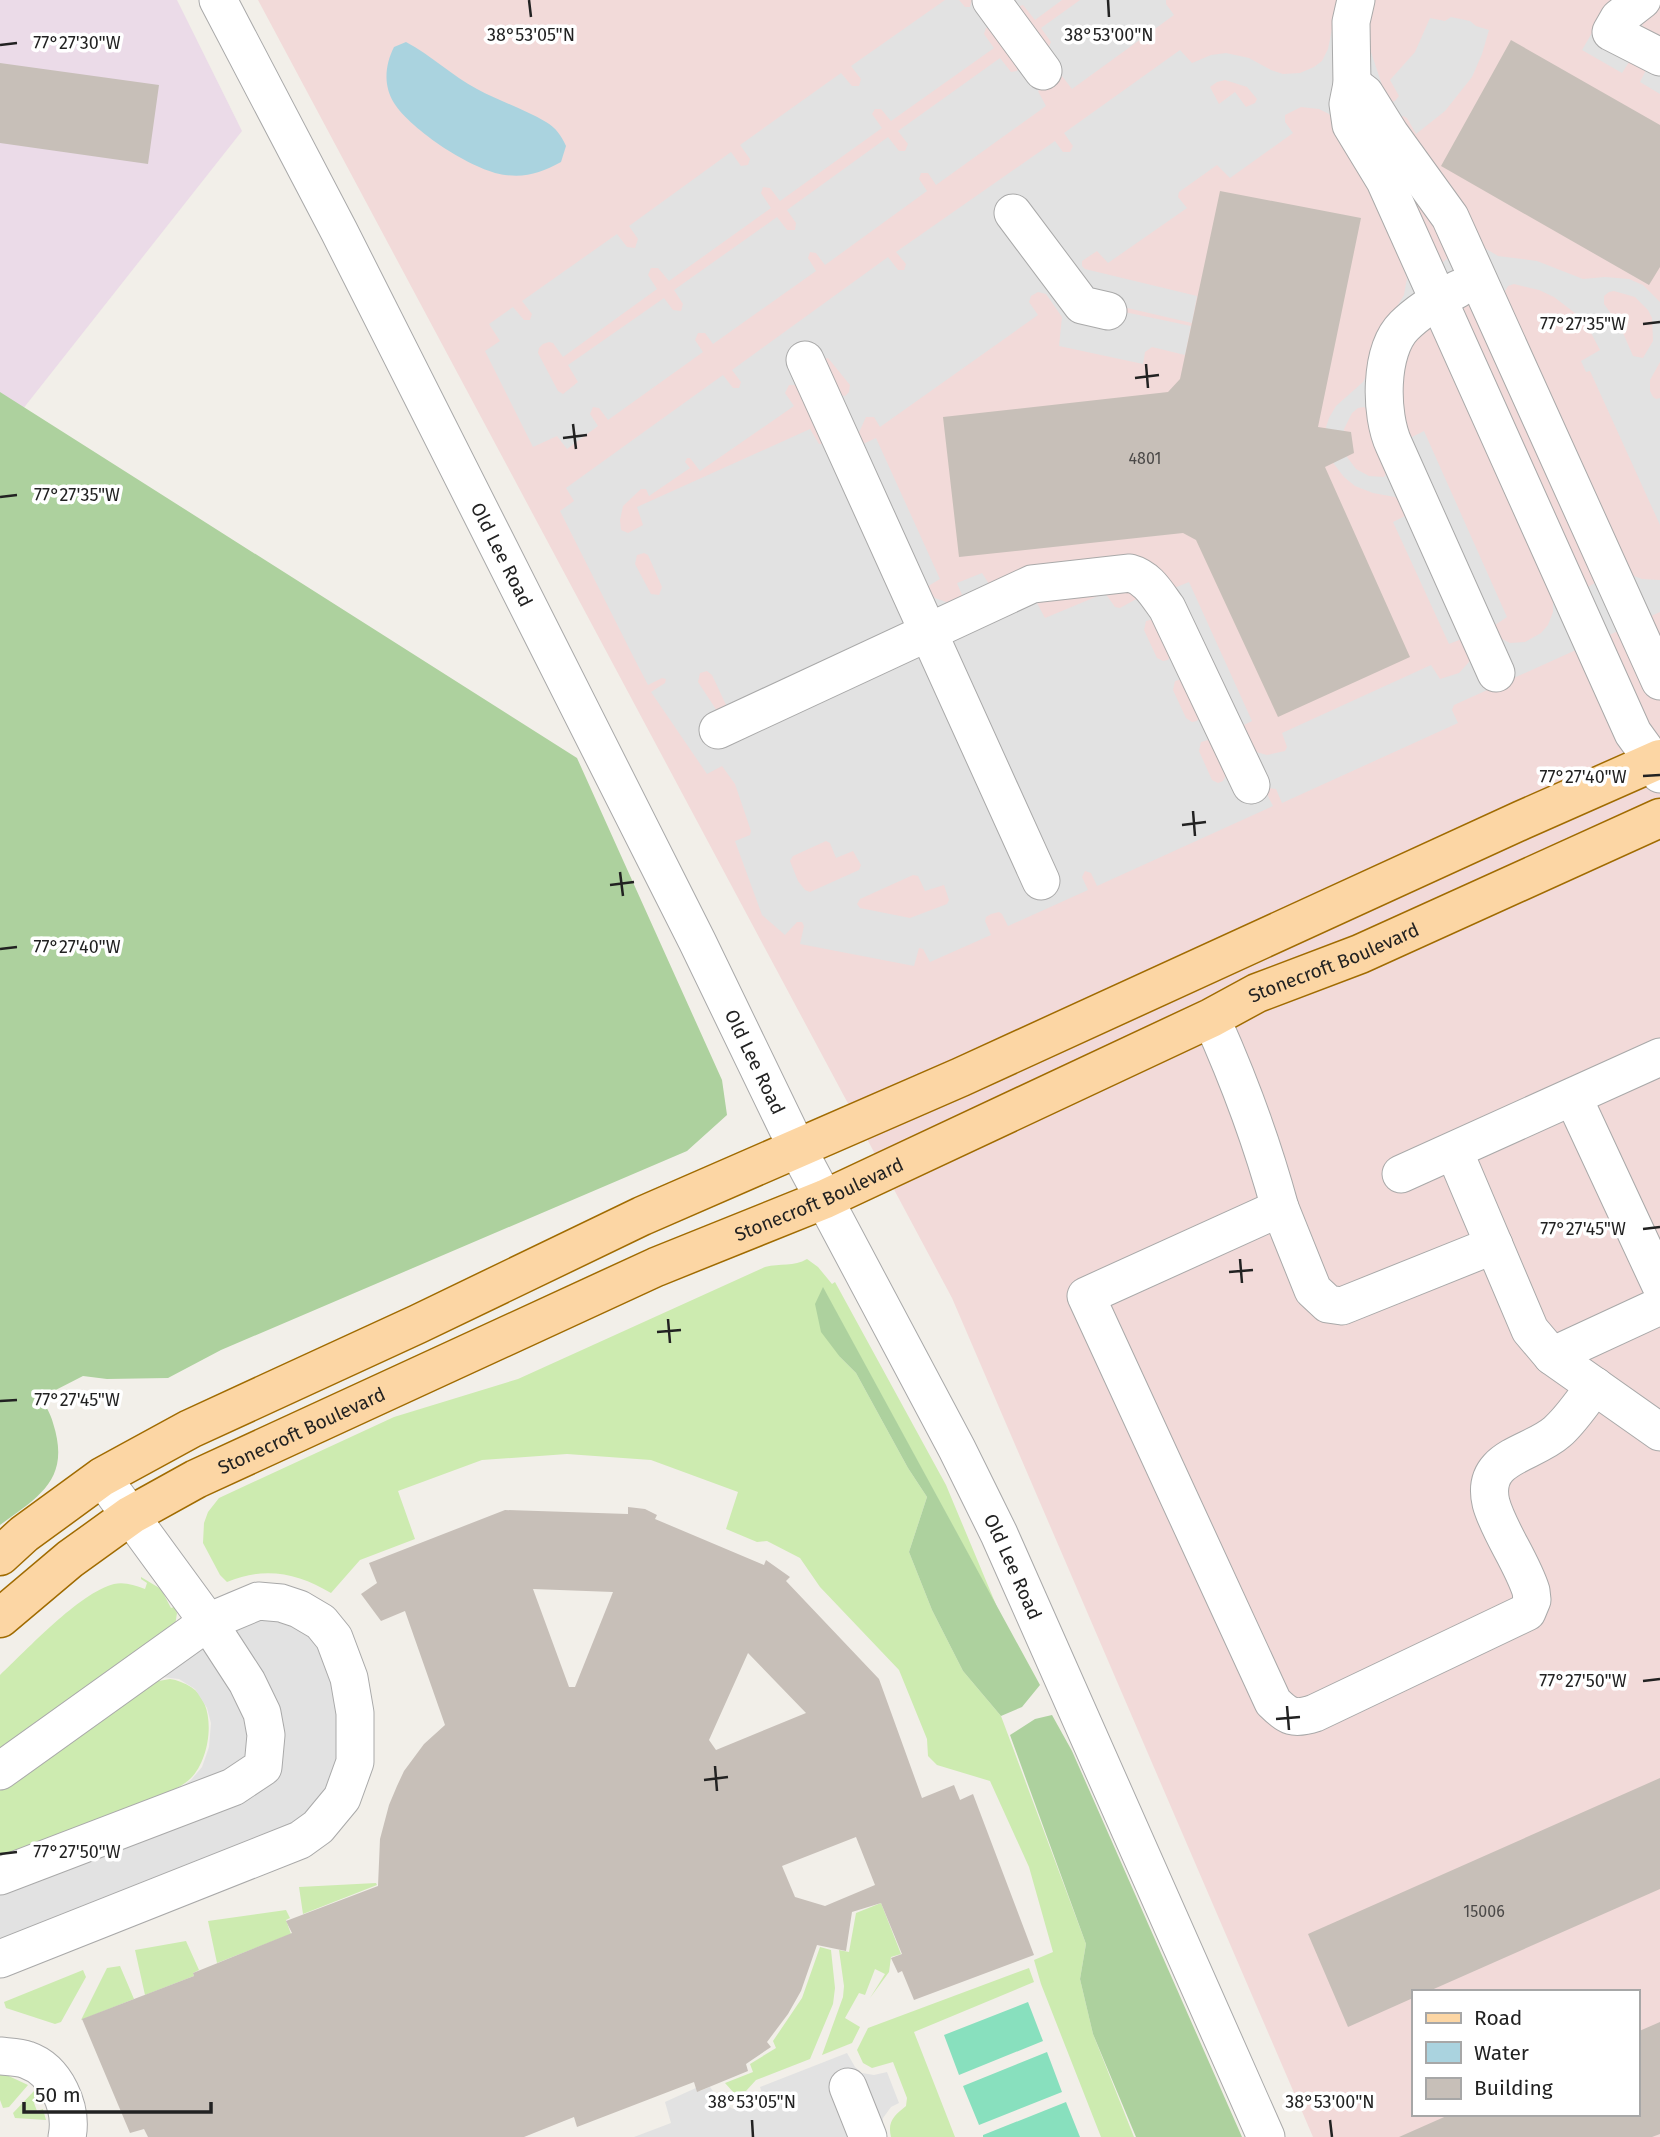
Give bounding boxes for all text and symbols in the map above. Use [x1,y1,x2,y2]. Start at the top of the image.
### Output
text: 38°53'05"N [487,24,575,46]
text: 38°53'00"N [1064,24,1154,46]
text: 77°27'30"W [33,32,121,54]
text: 77°27'35"W [1540,313,1626,335]
house number: 4801 [1129,449,1161,468]
text: 77°27'35"W [34,484,120,506]
street label: Old Lee Road [466,499,537,611]
text: 77°27'40"W [1539,766,1627,788]
street label: Stonecroft Boulevard [1244,918,1423,1008]
text: 77°27'40"W [33,936,121,958]
street label: Old Lee Road [720,1006,790,1118]
street label: Stonecroft Boulevard [731,1153,907,1246]
text: 77°27'45"W [1540,1218,1626,1240]
street label: Stonecroft Boulevard [214,1382,389,1479]
text: 77°27'45"W [34,1389,120,1411]
street label: Old Lee Road [979,1510,1046,1623]
text: 77°27'50"W [1539,1670,1627,1692]
text: 77°27'50"W [33,1841,121,1863]
house number: 15006 [1463,1902,1505,1921]
legend [1412,1990,1639,2116]
text: Road [1474,2005,1522,2031]
text: Water [1474,2040,1529,2066]
scale bar [24,2070,212,2114]
text: Building [1474,2075,1553,2101]
text: 50 m [35,2082,81,2108]
text: 38°53'05"N [708,2091,796,2113]
text: 38°53'00"N [1285,2091,1375,2113]

